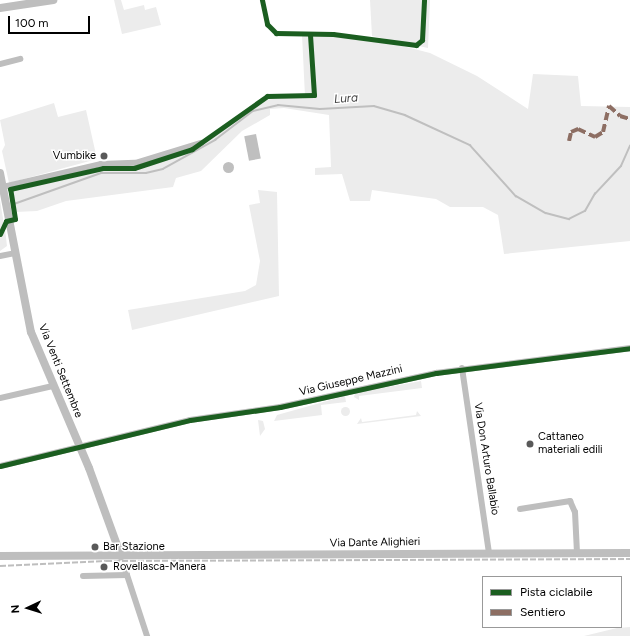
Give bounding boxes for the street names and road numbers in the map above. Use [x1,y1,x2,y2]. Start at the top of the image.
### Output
street label: Via Venti Settembre [35,322,85,420]
street label: Via Giuseppe Mazzini [298,363,404,399]
street label: Via Don Arturo Ballabio [471,402,501,516]
street label: Via Dante Alighieri [330,536,420,550]

